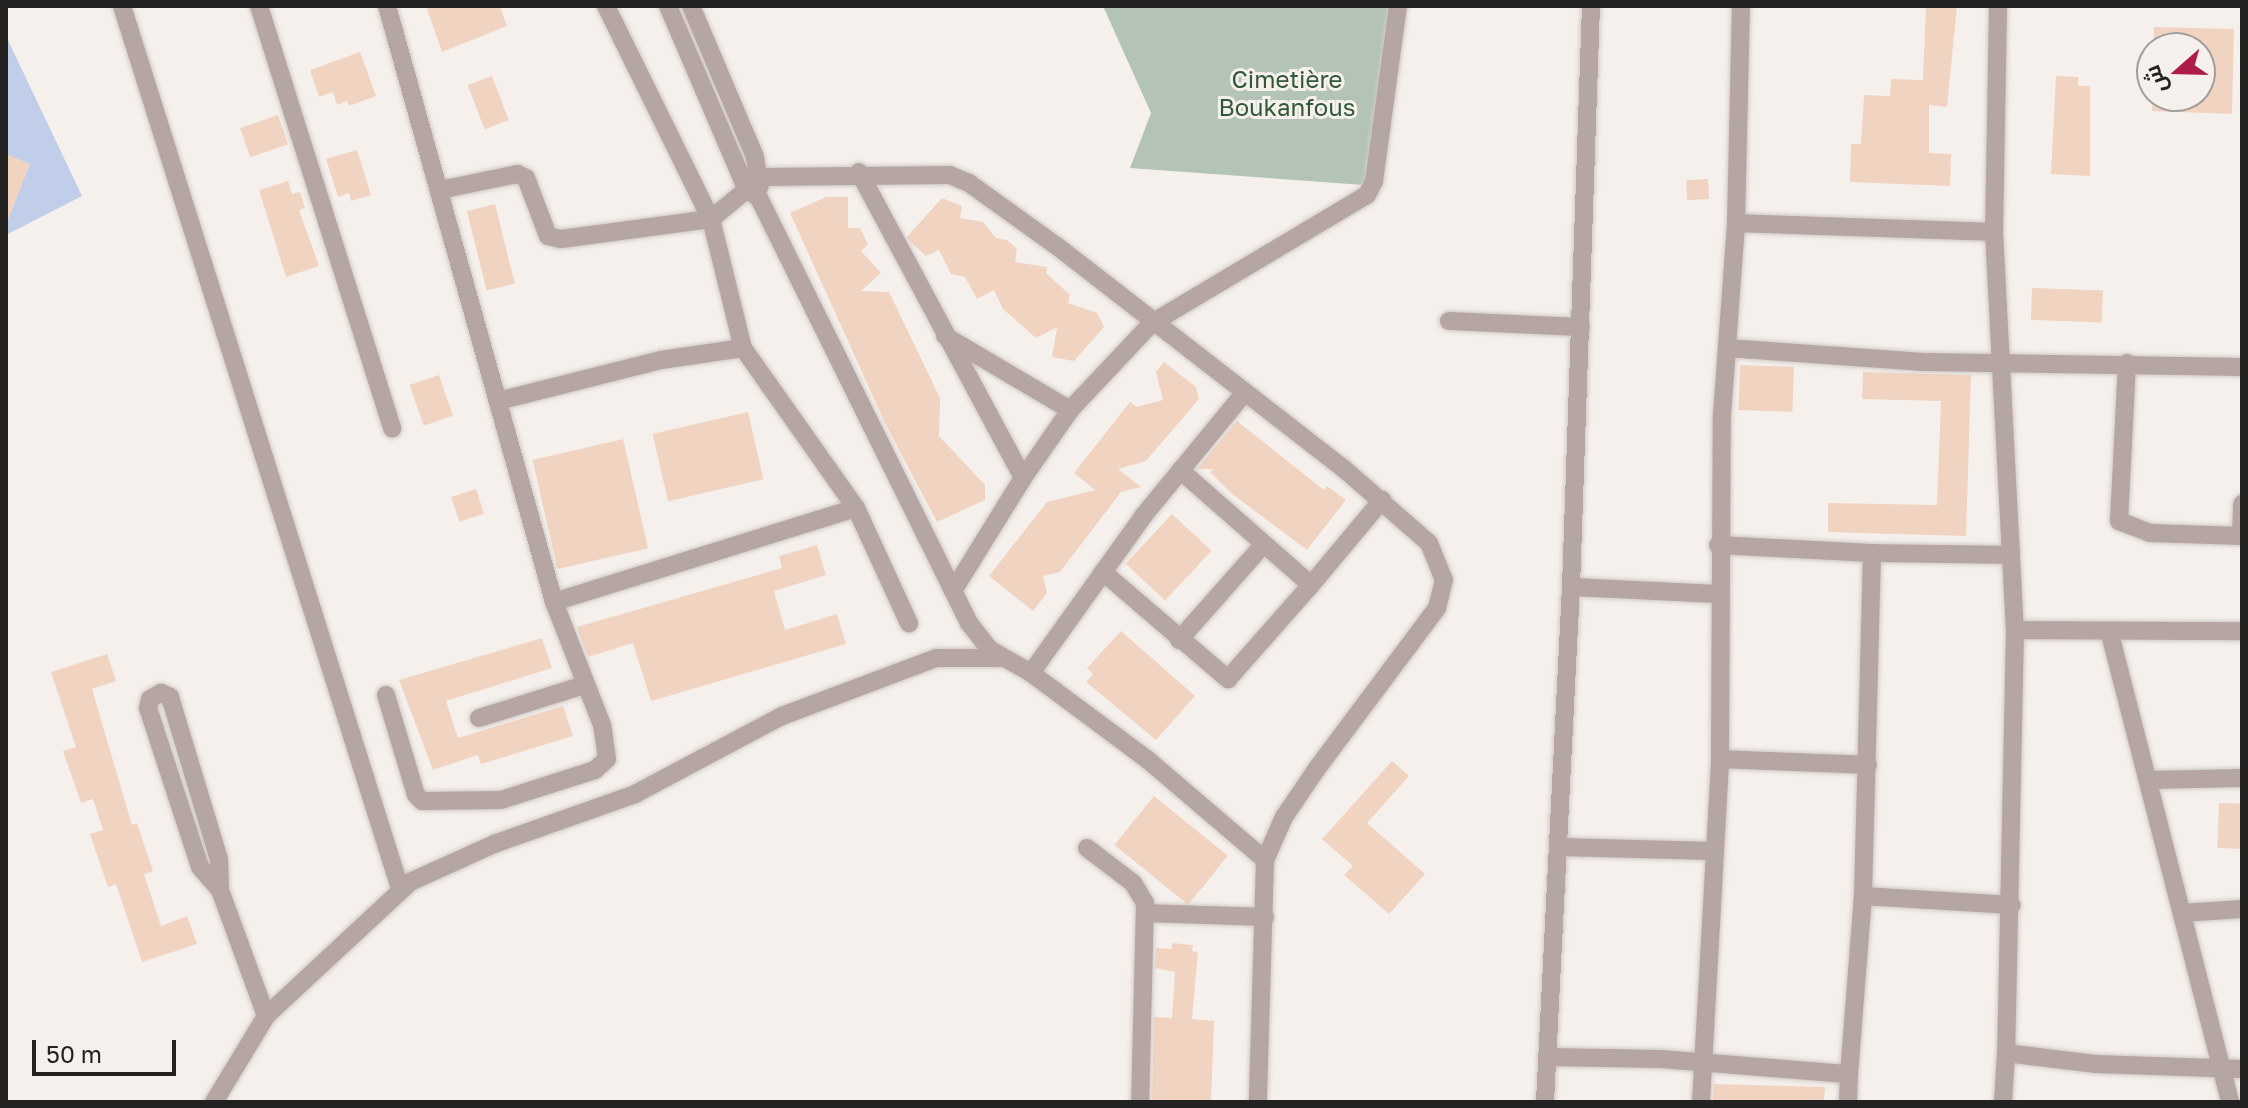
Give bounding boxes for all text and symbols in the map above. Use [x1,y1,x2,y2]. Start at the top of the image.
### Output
north arrow [2136,32,2216,112]
text: ش [2137,62,2172,98]
park label: Cimetière Boukanfous [1219,65,1355,121]
scale bar [36,1024,180,1074]
text: 50 m [46,1039,102,1068]

